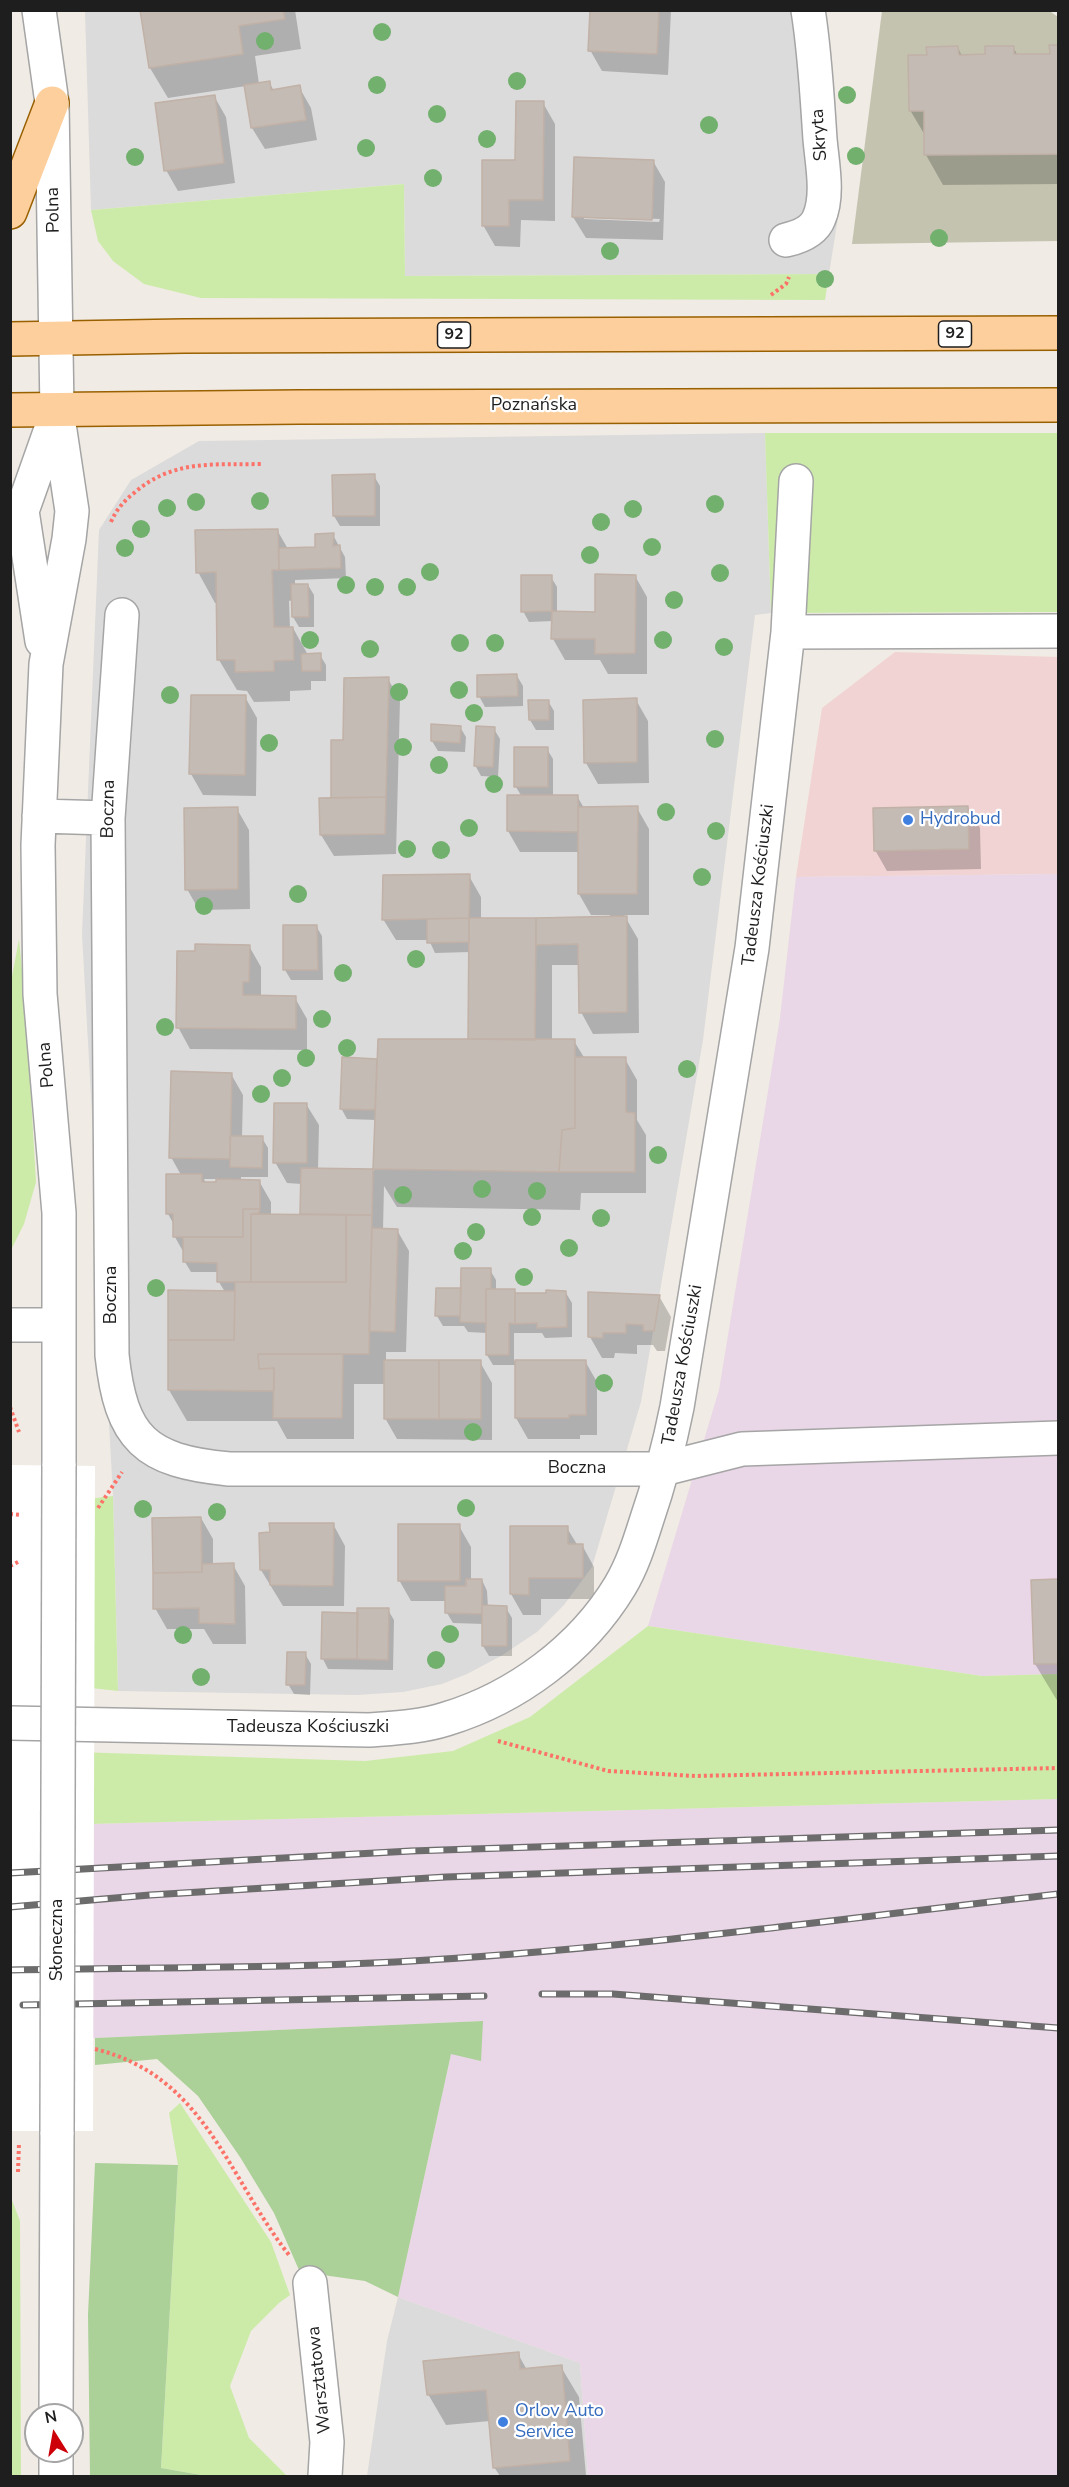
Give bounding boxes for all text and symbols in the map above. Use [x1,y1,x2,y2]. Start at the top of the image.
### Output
street label: Skryta [807,108,833,162]
street label: Polna [43,187,65,233]
road number: 92 [938,321,972,347]
road number: 92 [438,322,470,348]
street label: Poznańska [491,395,577,417]
street label: Boczna [98,780,120,838]
street label: Tadeusza Kościuszki [738,803,780,967]
place label: Hydrobud [920,809,1001,831]
marker: Hydrobud [901,813,915,827]
street label: Polna [34,1041,60,1089]
street label: Boczna [101,1266,123,1324]
street label: Tadeusza Kościuszki [658,1283,708,1447]
street label: Boczna [548,1458,606,1480]
street label: Tadeusza Kościuszki [227,1717,389,1739]
street label: Słoneczna [47,1899,69,1981]
street label: Warsztatowa [304,2325,336,2435]
place label: Orlov Auto Service [515,2401,604,2444]
north arrow [24,2403,84,2463]
text: N [43,2405,59,2429]
marker: Orlov Auto Service [496,2415,510,2429]

